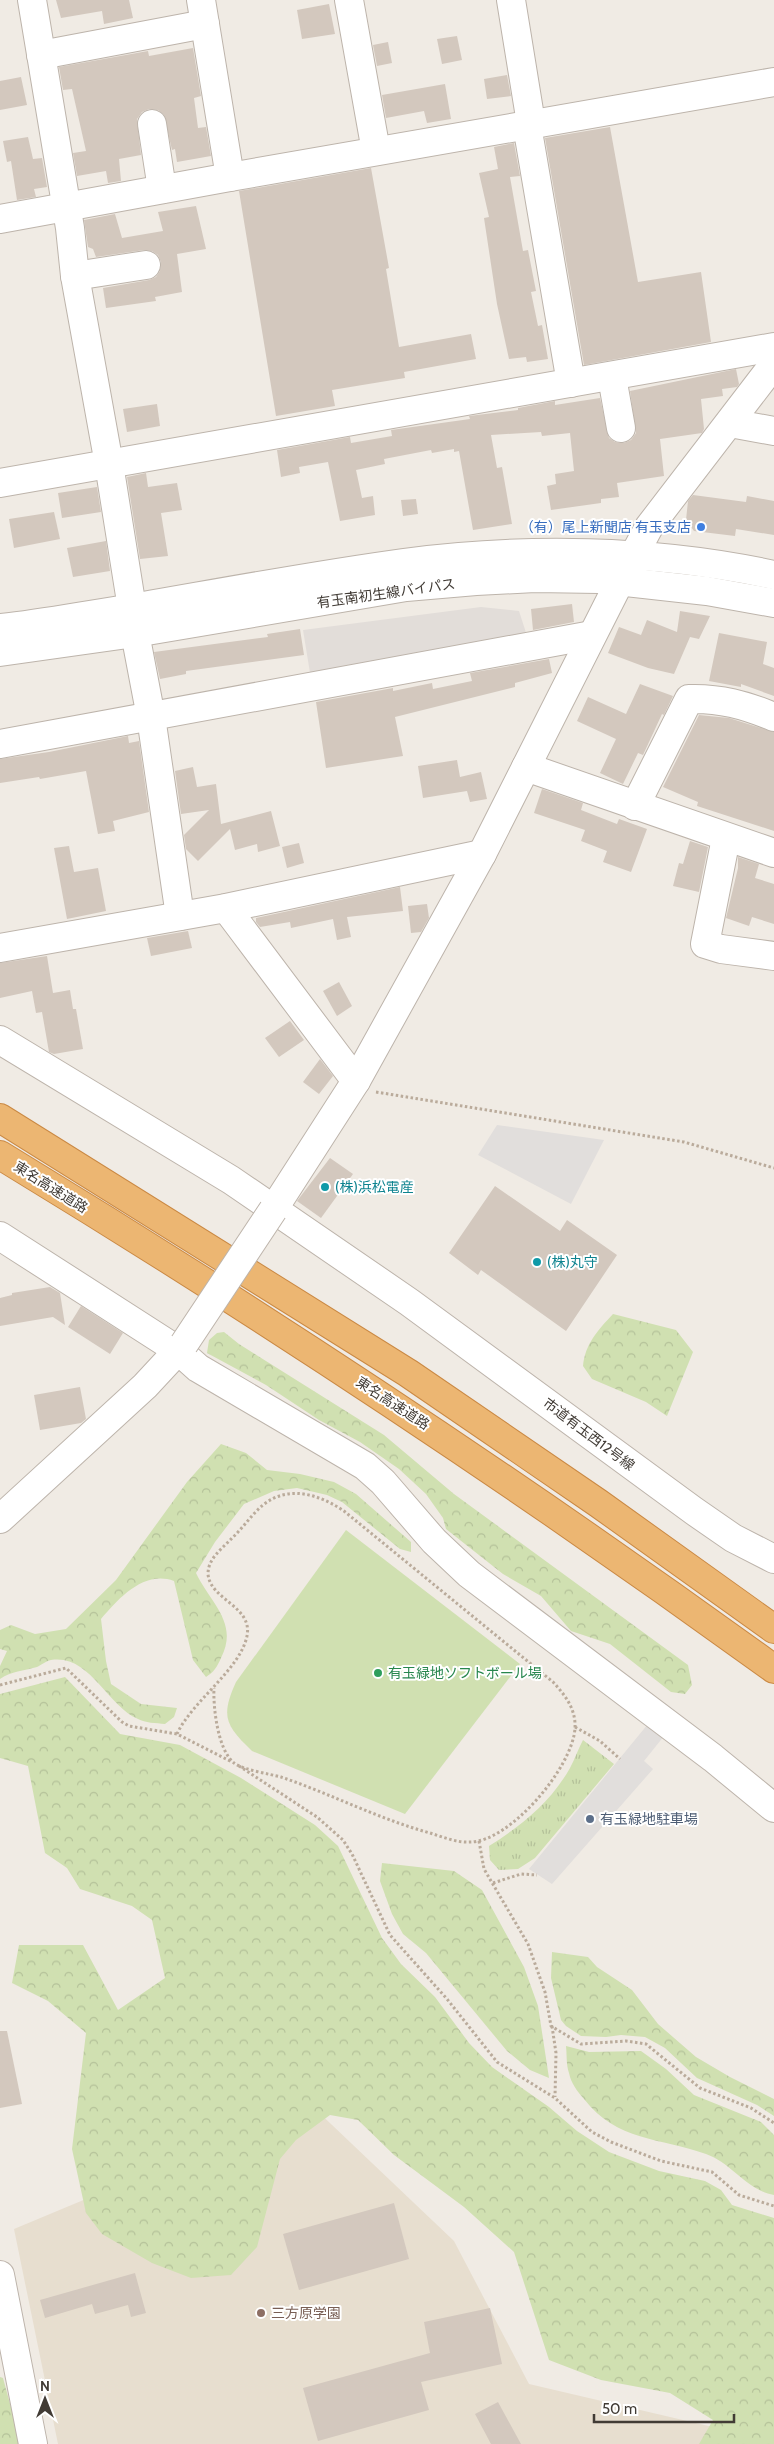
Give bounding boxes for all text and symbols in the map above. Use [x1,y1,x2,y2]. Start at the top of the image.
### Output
place label: （有）尾上新聞店 有玉支店 [520,518,691,536]
marker: （有）尾上新聞店 有玉支店 [695,521,707,533]
street label: 有玉南初生線バイパス [316,574,456,612]
street label: 東名高速道路 [11,1157,91,1217]
place label: (株)浜松電産 [335,1178,414,1196]
marker: (株)浜松電産 [319,1181,331,1193]
place label: (株)丸守 [547,1253,598,1271]
marker: (株)丸守 [531,1256,543,1268]
street label: 東名高速道路 [353,1373,433,1433]
street label: 市道有玉西12号線 [540,1394,638,1474]
place label: 有玉緑地ソフトボール場 [388,1664,542,1682]
marker: 有玉緑地ソフトボール場 [372,1667,384,1679]
place label: 有玉緑地駐車場 [600,1810,698,1828]
marker: 有玉緑地駐車場 [584,1813,596,1825]
place label: 三方原学園 [271,2304,341,2322]
marker: 三方原学園 [255,2307,267,2319]
north arrow [20,2374,70,2424]
text: N [40,2377,50,2395]
scale bar [594,2392,734,2424]
text: 50 m [602,2400,637,2418]

